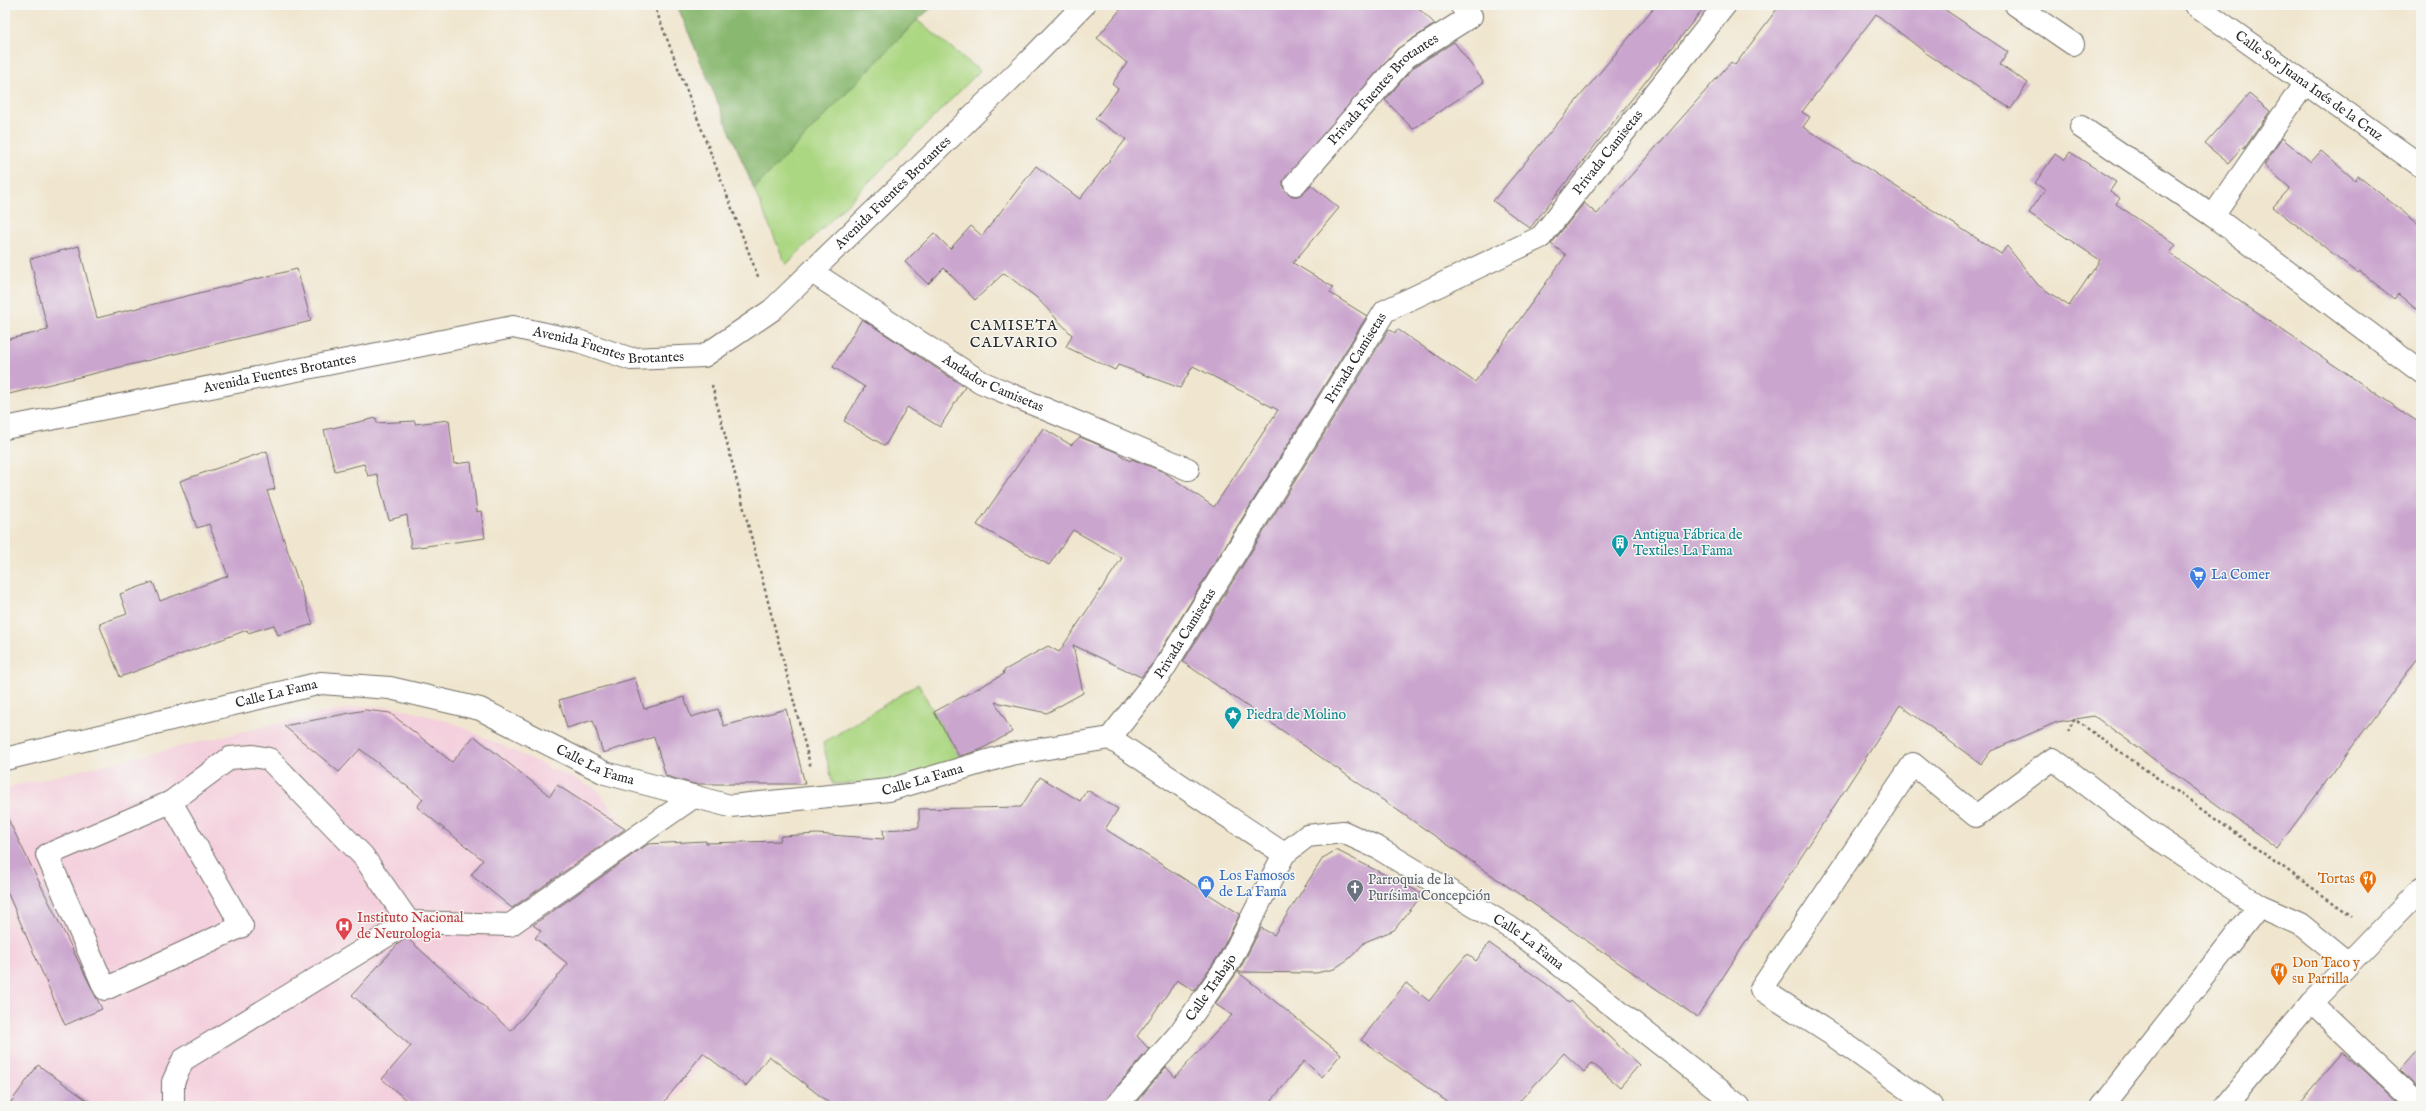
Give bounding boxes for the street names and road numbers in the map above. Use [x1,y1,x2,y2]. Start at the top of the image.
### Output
street label: Calle Sor Juana Inés de la Cruz [2231,27,2387,145]
street label: Privada Fuentes Brotantes [1324,30,1442,149]
street label: Privada Camisetas [1569,106,1647,199]
street label: Avenida Fuentes Brotantes [830,132,955,254]
street label: Privada Camisetas [1321,309,1391,407]
street label: Avenida Fuentes Brotantes [530,322,685,368]
street label: Avenida Fuentes Brotantes [201,349,358,398]
street label: Andador Camisetas [938,350,1046,416]
street label: Privada Camisetas [1150,585,1220,683]
street label: Calle La Fama [233,675,320,712]
street label: Calle La Fama [553,740,637,790]
street label: Calle La Fama [881,759,966,800]
street label: Calle La Fama [1489,910,1568,974]
street label: Calle Trabajo [1182,951,1241,1025]

